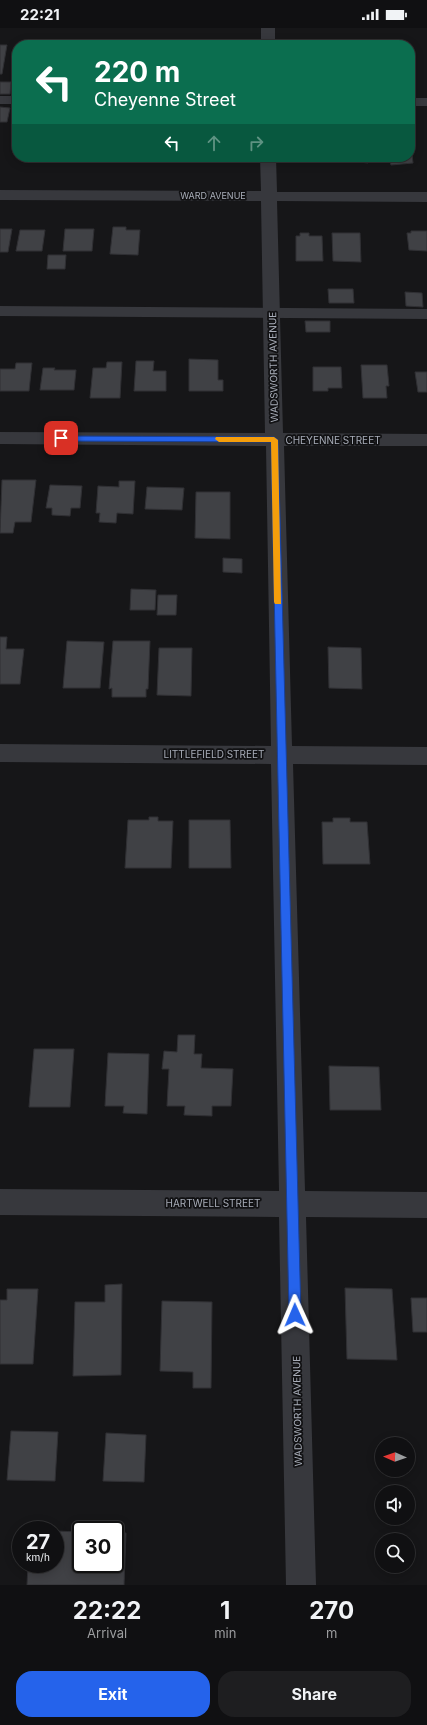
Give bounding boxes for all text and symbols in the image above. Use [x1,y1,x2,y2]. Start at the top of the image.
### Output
text: 22:21 [20,5,60,24]
text: 220 m [94,55,180,89]
icon: left [28,56,80,108]
text: Cheyenne Street [94,89,236,110]
icon: left [161,132,183,154]
icon: ahead [203,132,225,154]
icon: right [245,132,267,154]
street label: WARD AVENUE [180,190,246,201]
street label: WADSWORTH AVENUE [266,312,280,422]
pin [44,421,78,455]
icon: arrive [50,427,72,449]
street label: CHEYENNE STREET [285,434,381,446]
street label: LITTLEFIELD STREET [164,748,264,760]
street label: HARTWELL STREET [166,1197,261,1209]
position arrow [274,1294,316,1336]
street label: WADSWORTH AVENUE [290,1356,304,1466]
north arrow [375,1437,415,1477]
map controls [375,1437,415,1573]
button: sound [375,1485,415,1525]
speed limit sign: 30 [72,1521,124,1573]
text: 27 [26,1530,50,1554]
button: search [375,1533,415,1573]
text: km/h [26,1551,50,1563]
text: 22:22 [73,1596,141,1625]
text: 1 [220,1596,230,1625]
text: 270 [309,1596,354,1625]
text: Arrival [87,1625,127,1641]
text: min [214,1625,236,1641]
text: m [326,1625,337,1641]
button: Exit [16,1671,210,1717]
button: Share [218,1671,411,1717]

